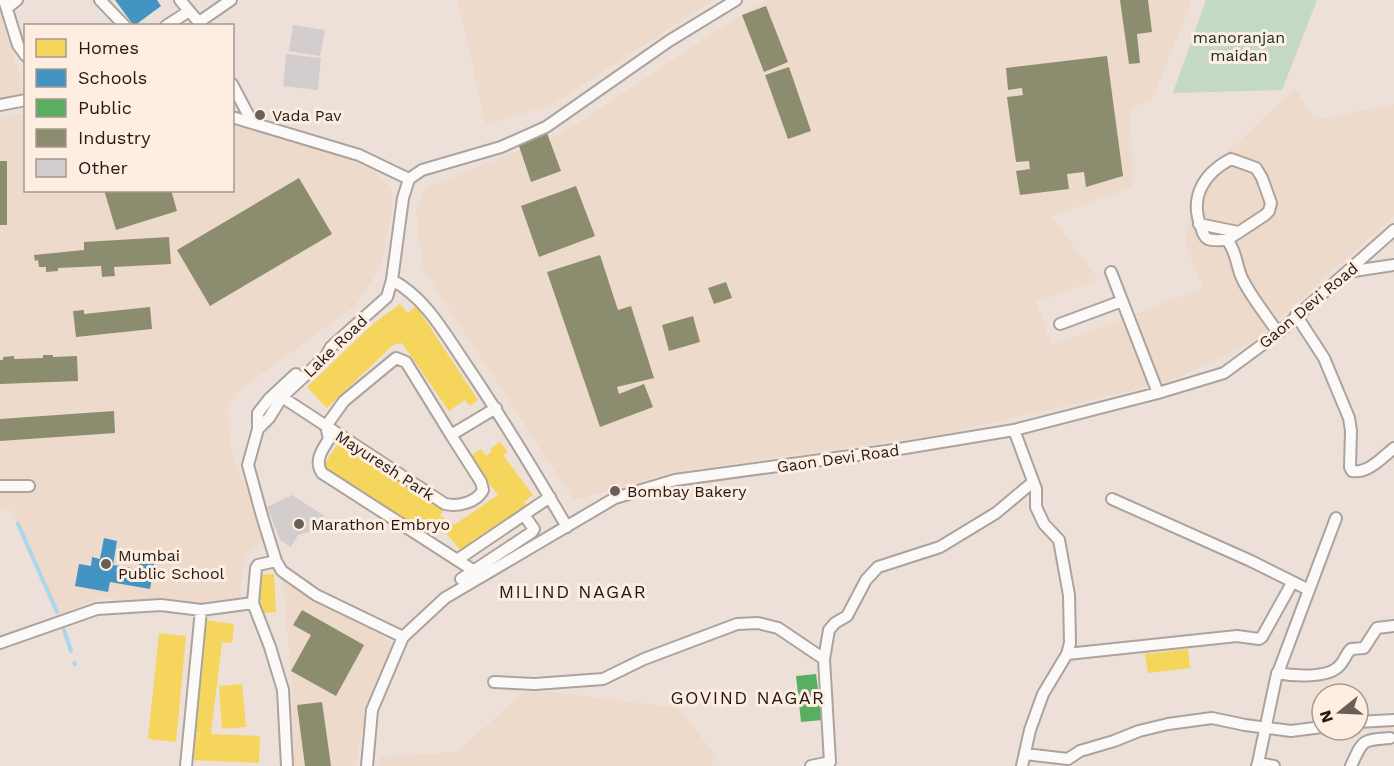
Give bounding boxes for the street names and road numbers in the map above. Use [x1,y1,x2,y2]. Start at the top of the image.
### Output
street label: Gaon Devi Road [1255,258,1362,352]
street label: Lake Road [300,311,371,381]
street label: Mayuresh Park [332,426,438,504]
street label: Gaon Devi Road [776,441,900,476]

